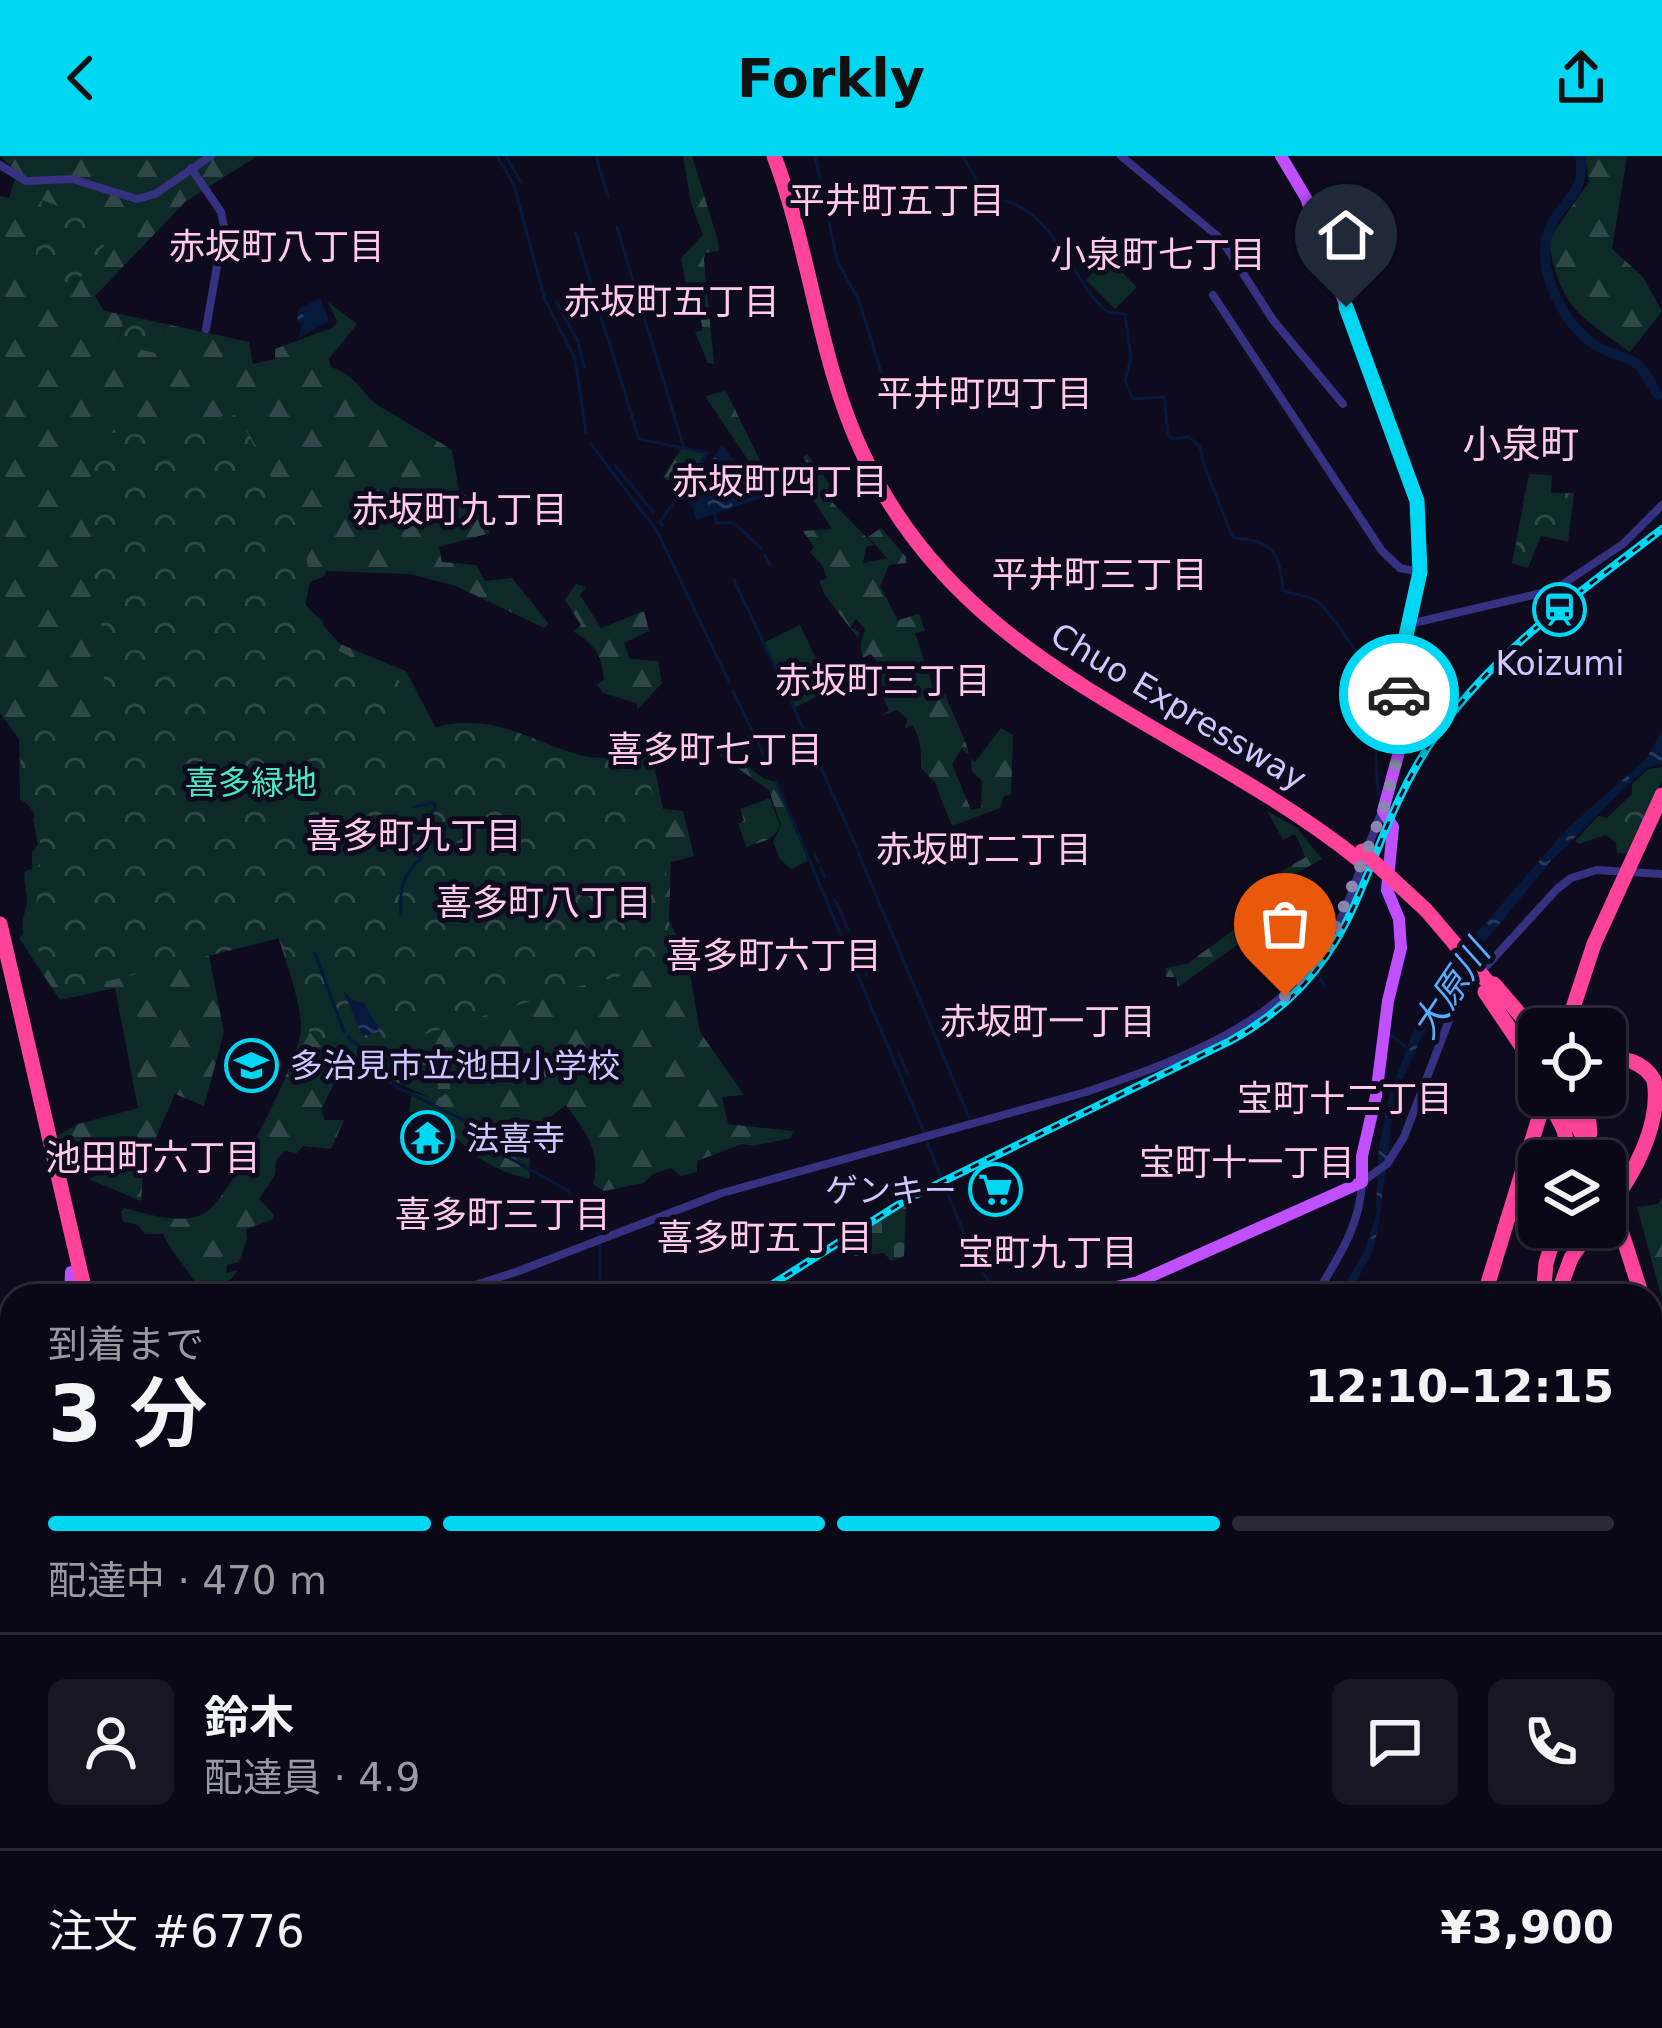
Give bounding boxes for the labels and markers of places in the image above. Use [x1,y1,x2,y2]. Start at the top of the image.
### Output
pin [1295,184,1397,307]
station icon: Koizumi [1532,581,1588,637]
place label: Koizumi [1496,644,1624,683]
pin [1234,873,1336,996]
school or university icon: 多治見市立池田小学校 [223,1037,279,1093]
place label: 多治見市立池田小学校 [290,1046,620,1085]
temple icon: 法喜寺 [399,1110,455,1166]
place label: 法喜寺 [466,1119,565,1158]
supermarket icon: ゲンキー [968,1162,1024,1218]
place label: ゲンキー [825,1171,957,1210]

